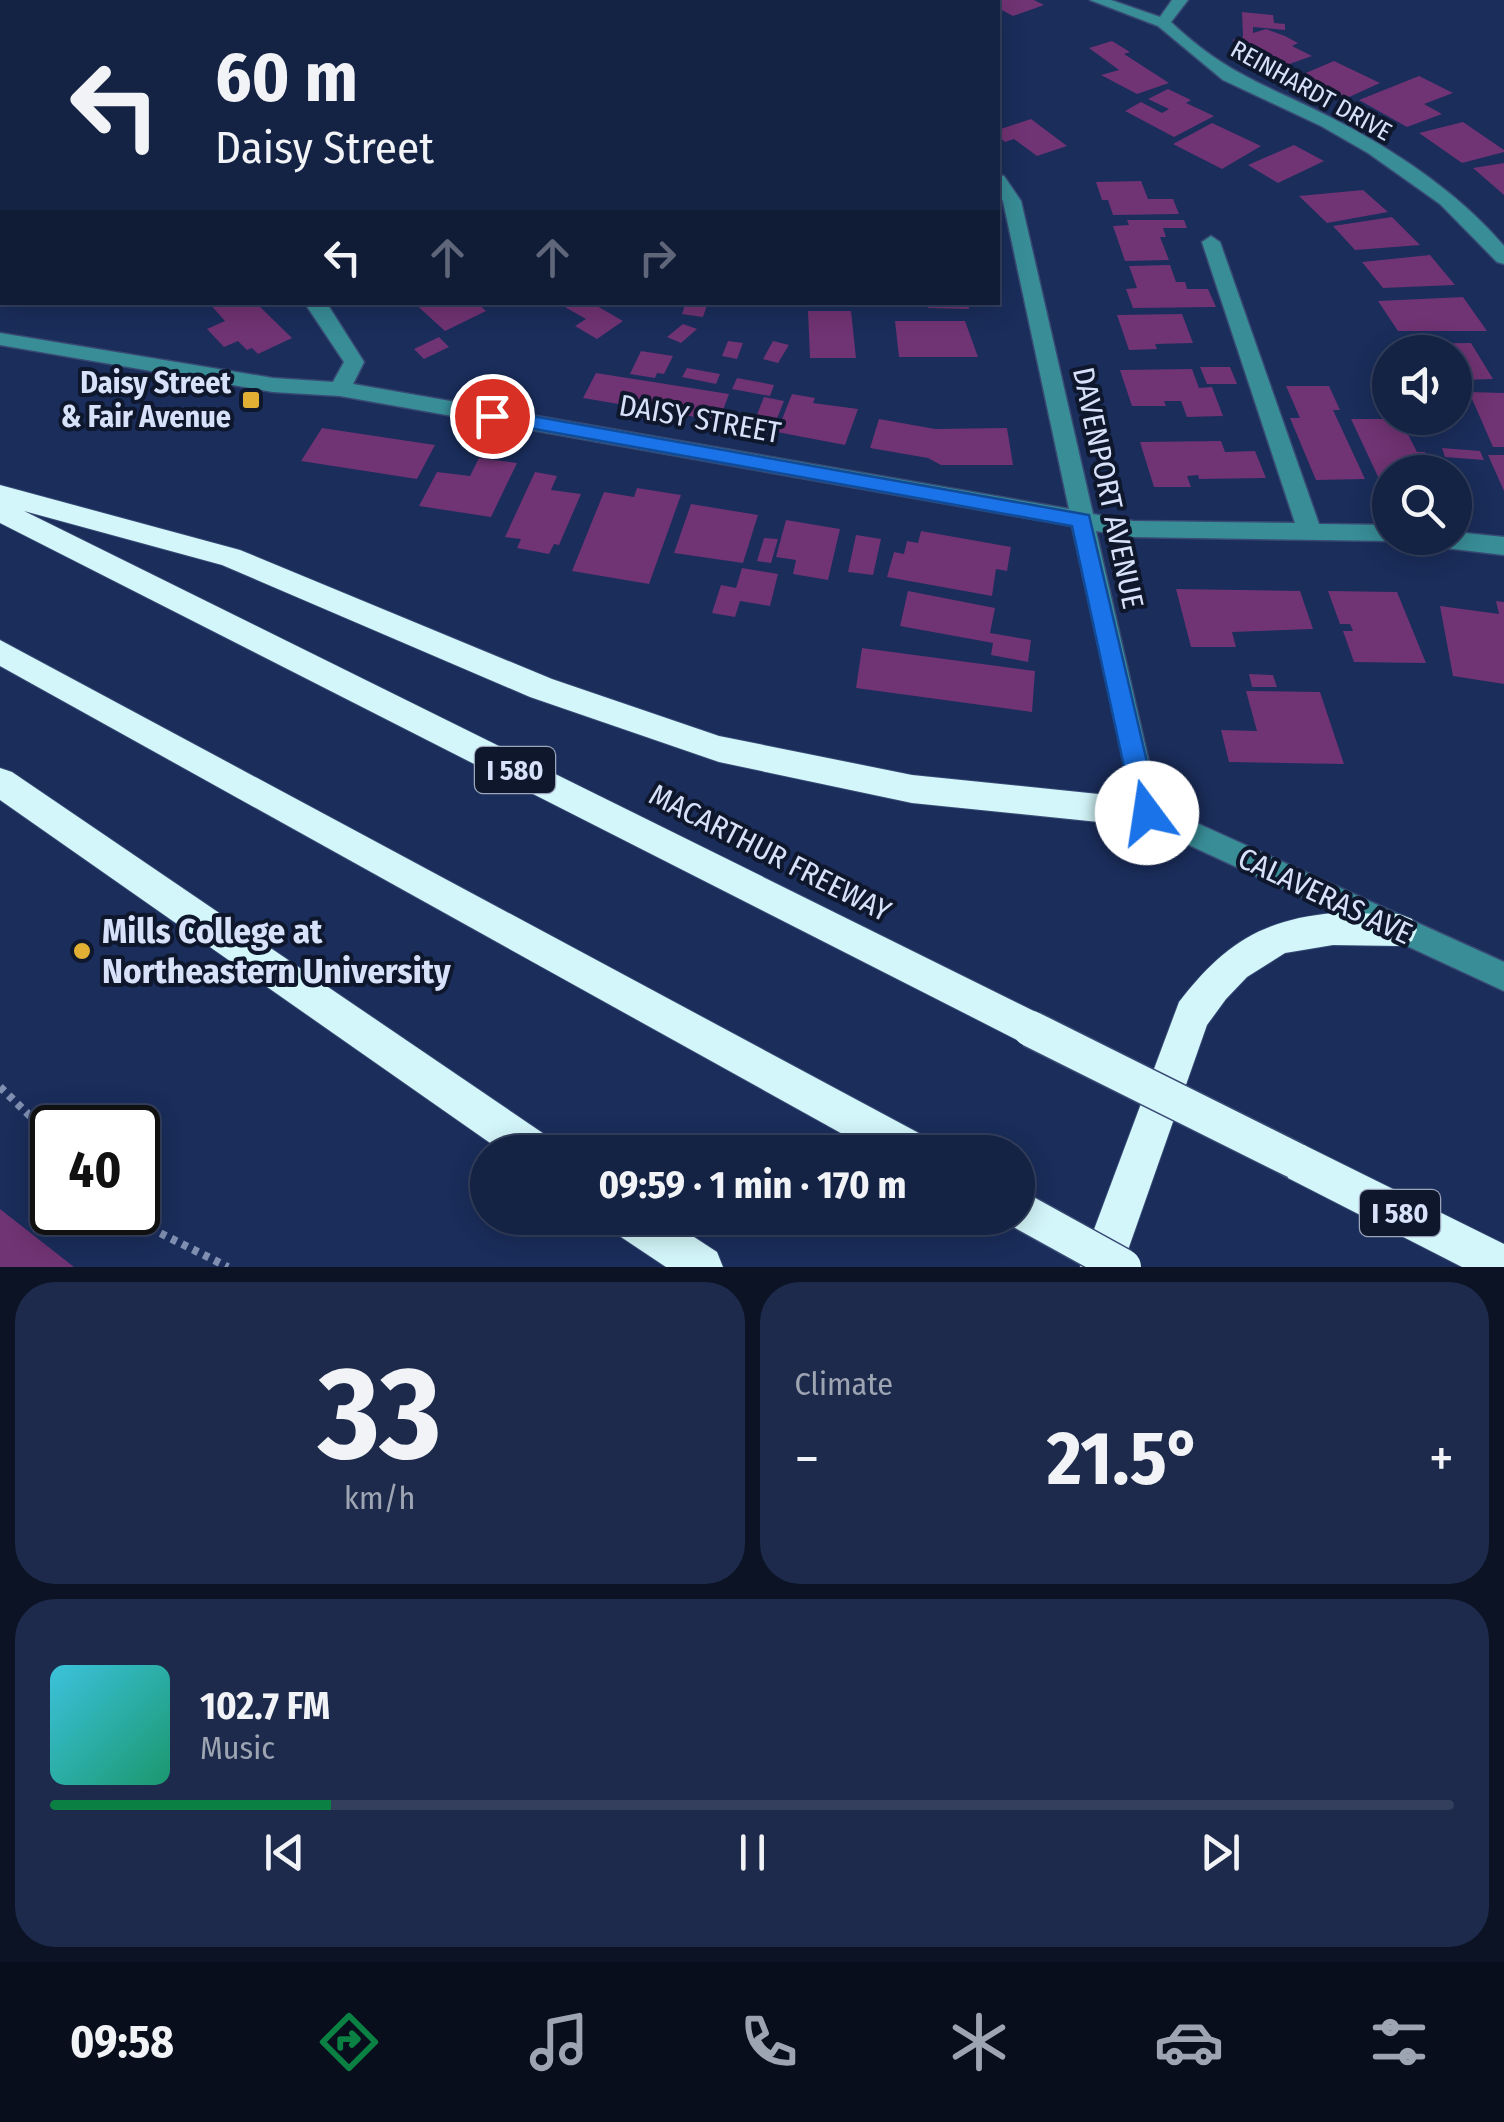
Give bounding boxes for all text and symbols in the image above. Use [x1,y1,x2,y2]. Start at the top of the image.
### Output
street label: REINHARDT DRIVE [1225,34,1397,148]
text: 60 m [215,36,358,120]
icon: left [50,40,180,170]
text: Daisy Street [215,121,434,175]
icon: left [315,230,370,285]
icon: ahead [420,230,475,285]
icon: ahead [525,230,580,285]
icon: right [630,230,685,285]
map controls [1372,335,1472,555]
button: sound [1372,335,1472,435]
street label: DAVENPORT AVENUE [1065,364,1151,612]
place label: Daisy Street & Fair Avenue [61,365,231,435]
pin [450,374,535,459]
street label: DAISY STREET [616,387,784,451]
marker: Daisy Street & Fair Avenue [240,389,262,411]
icon: arrive [465,389,520,444]
button: search [1372,455,1472,555]
road number: I 580 [475,747,555,793]
position arrow [1095,761,1199,865]
street label: MACARTHUR FREEWAY [643,777,897,929]
street label: CALAVERAS AVE [1232,840,1418,952]
place label: Mills College at Northeastern University [102,910,451,992]
marker: Mills College at Northeastern University [71,940,93,962]
speed limit sign: 40 [30,1105,160,1235]
text: 09:59 · 1 min · 170 m [598,1162,907,1208]
road number: I 580 [1360,1190,1440,1236]
text: 33 [318,1336,441,1492]
text: Climate [795,1365,893,1403]
text: 21.5° [1047,1414,1201,1504]
text: − [795,1426,819,1492]
text: + [1429,1426,1454,1492]
text: km/h [344,1479,415,1517]
text: 102.7 FM [200,1683,330,1729]
text: Music [200,1729,275,1767]
icon: previous [257,1825,312,1880]
icon: pause [725,1825,780,1880]
icon: next [1193,1825,1248,1880]
icon: directions [314,2007,384,2077]
icon: music [524,2007,594,2077]
icon: phone [734,2007,804,2077]
icon: climate [944,2007,1014,2077]
icon: car [1154,2007,1224,2077]
icon: filters [1364,2007,1434,2077]
text: 09:58 [70,2015,174,2069]

